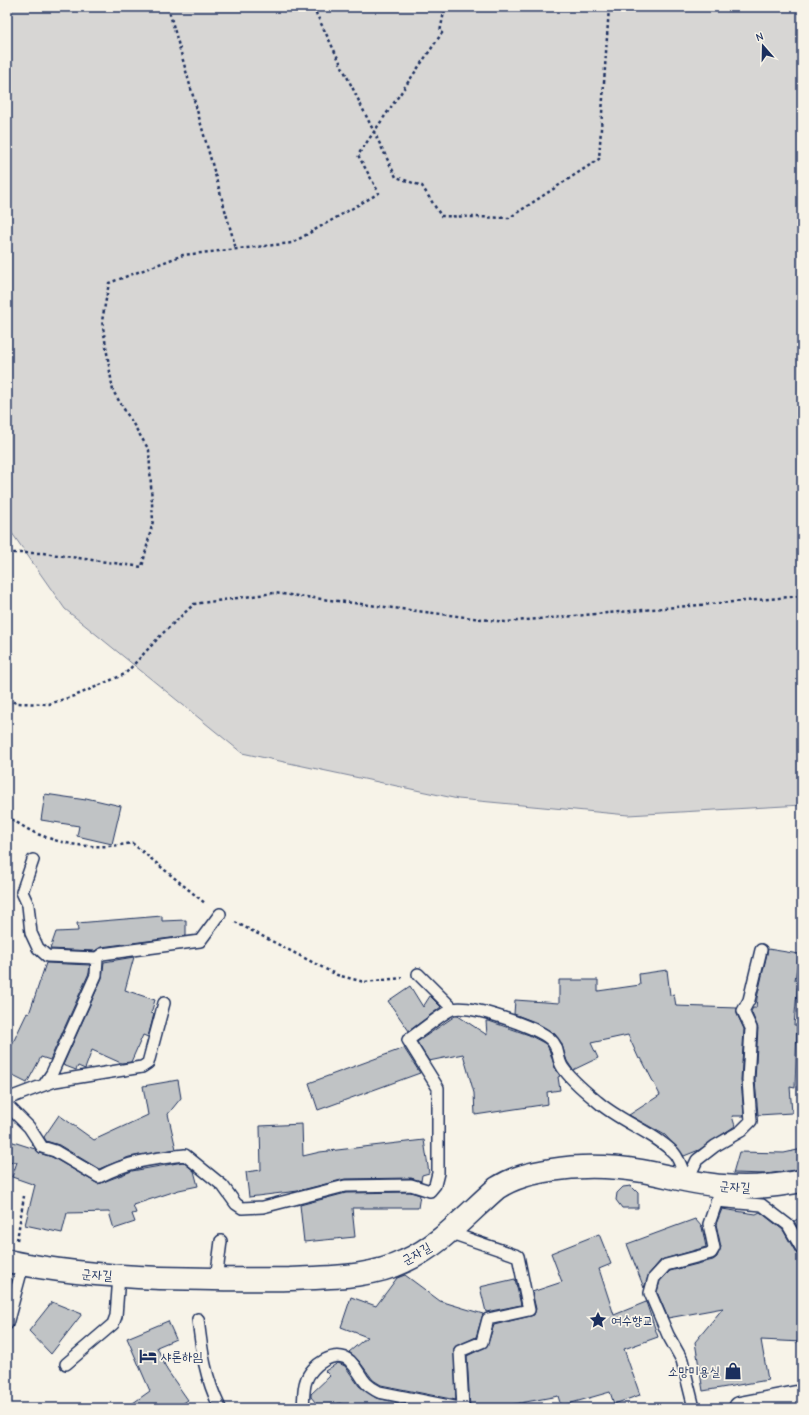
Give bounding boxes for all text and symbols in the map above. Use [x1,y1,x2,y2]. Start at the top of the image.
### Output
north arrow [743,26,783,66]
text: N [754,30,765,44]
street label: 군자길 [719,1178,751,1195]
street label: 군자길 [399,1239,434,1268]
street label: 군자길 [81,1266,113,1283]
place icon: 여수향교 [588,1310,608,1330]
place label: 여수향교 [611,1313,653,1328]
hotel icon: 샤론하임 [138,1346,158,1366]
place label: 샤론하임 [160,1349,203,1364]
shop icon: 소망미용실 [723,1361,743,1381]
place label: 소망미용실 [668,1364,721,1379]

